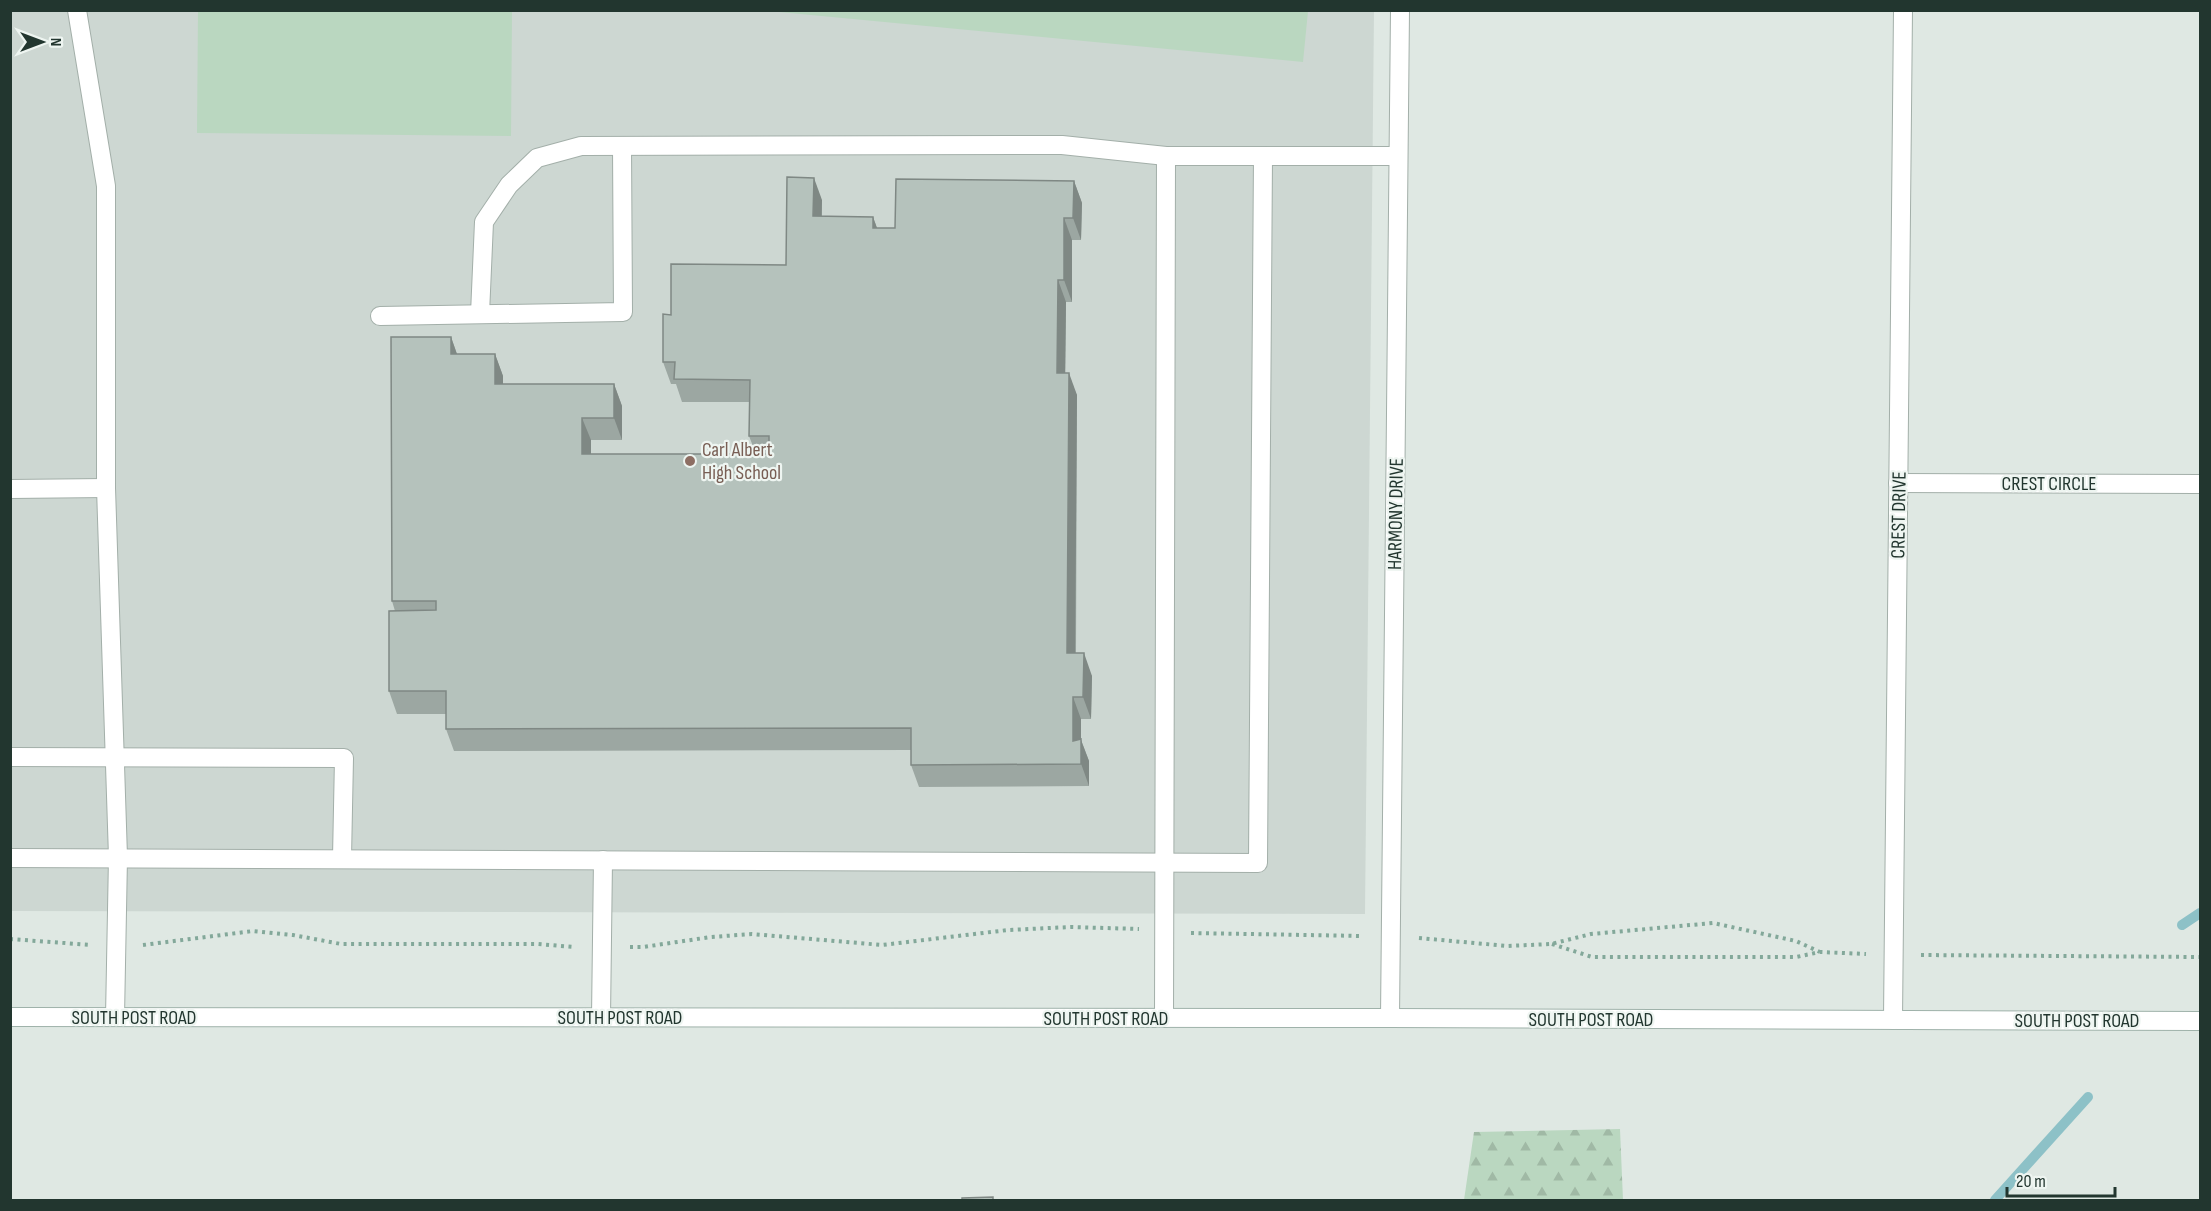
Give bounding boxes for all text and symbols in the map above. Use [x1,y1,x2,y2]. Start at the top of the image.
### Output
north arrow [12,12,72,72]
text: N [46,38,65,46]
place label: Carl Albert High School [702,438,781,485]
marker: Carl Albert High School [683,454,697,468]
street label: HARMONY DRIVE [1383,458,1409,570]
street label: CREST DRIVE [1886,471,1912,559]
street label: CREST CIRCLE [2001,472,2097,496]
street label: SOUTH POST ROAD [72,1006,196,1030]
street label: SOUTH POST ROAD [558,1006,682,1030]
street label: SOUTH POST ROAD [1044,1007,1168,1031]
street label: SOUTH POST ROAD [1529,1008,1653,1032]
street label: SOUTH POST ROAD [2015,1009,2139,1033]
scale bar [2007,1160,2115,1198]
text: 20 m [2016,1171,2046,1192]

